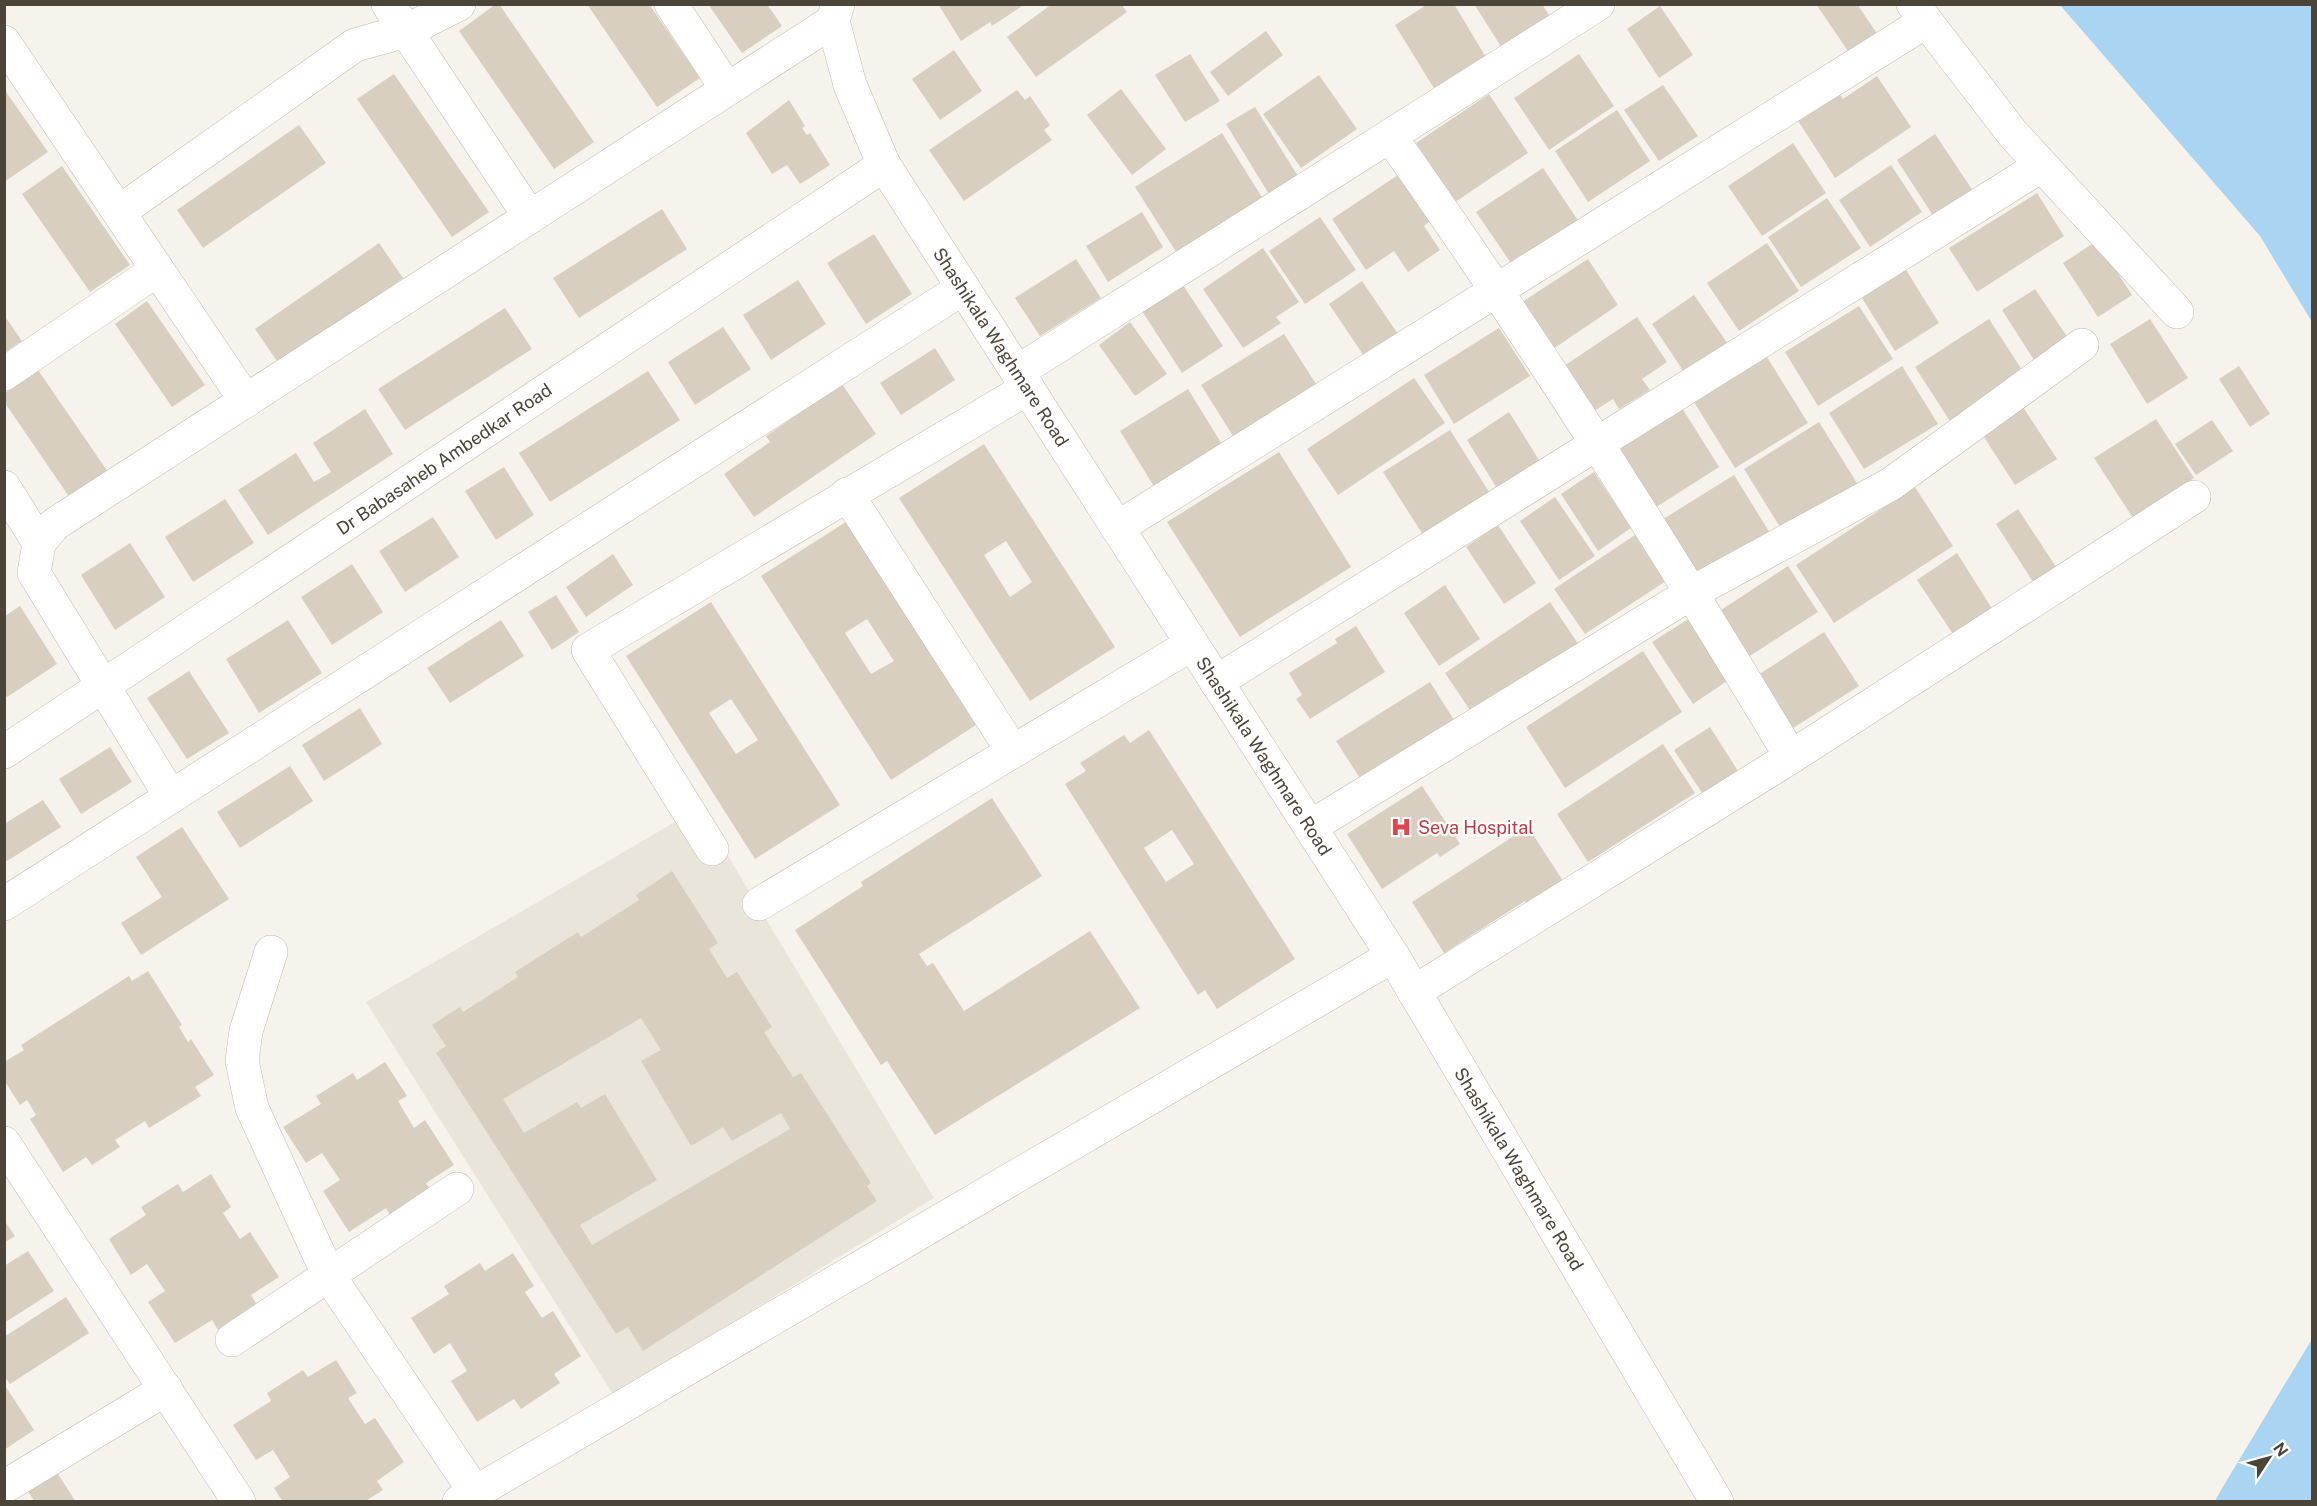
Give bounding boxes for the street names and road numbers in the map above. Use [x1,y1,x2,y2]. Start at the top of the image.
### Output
street label: Shashikala Waghmare Road [929,244,1073,450]
street label: Dr Babasaheb Ambedkar Road [332,379,556,539]
street label: Shashikala Waghmare Road [1192,653,1336,859]
street label: Shashikala Waghmare Road [1450,1064,1588,1274]

